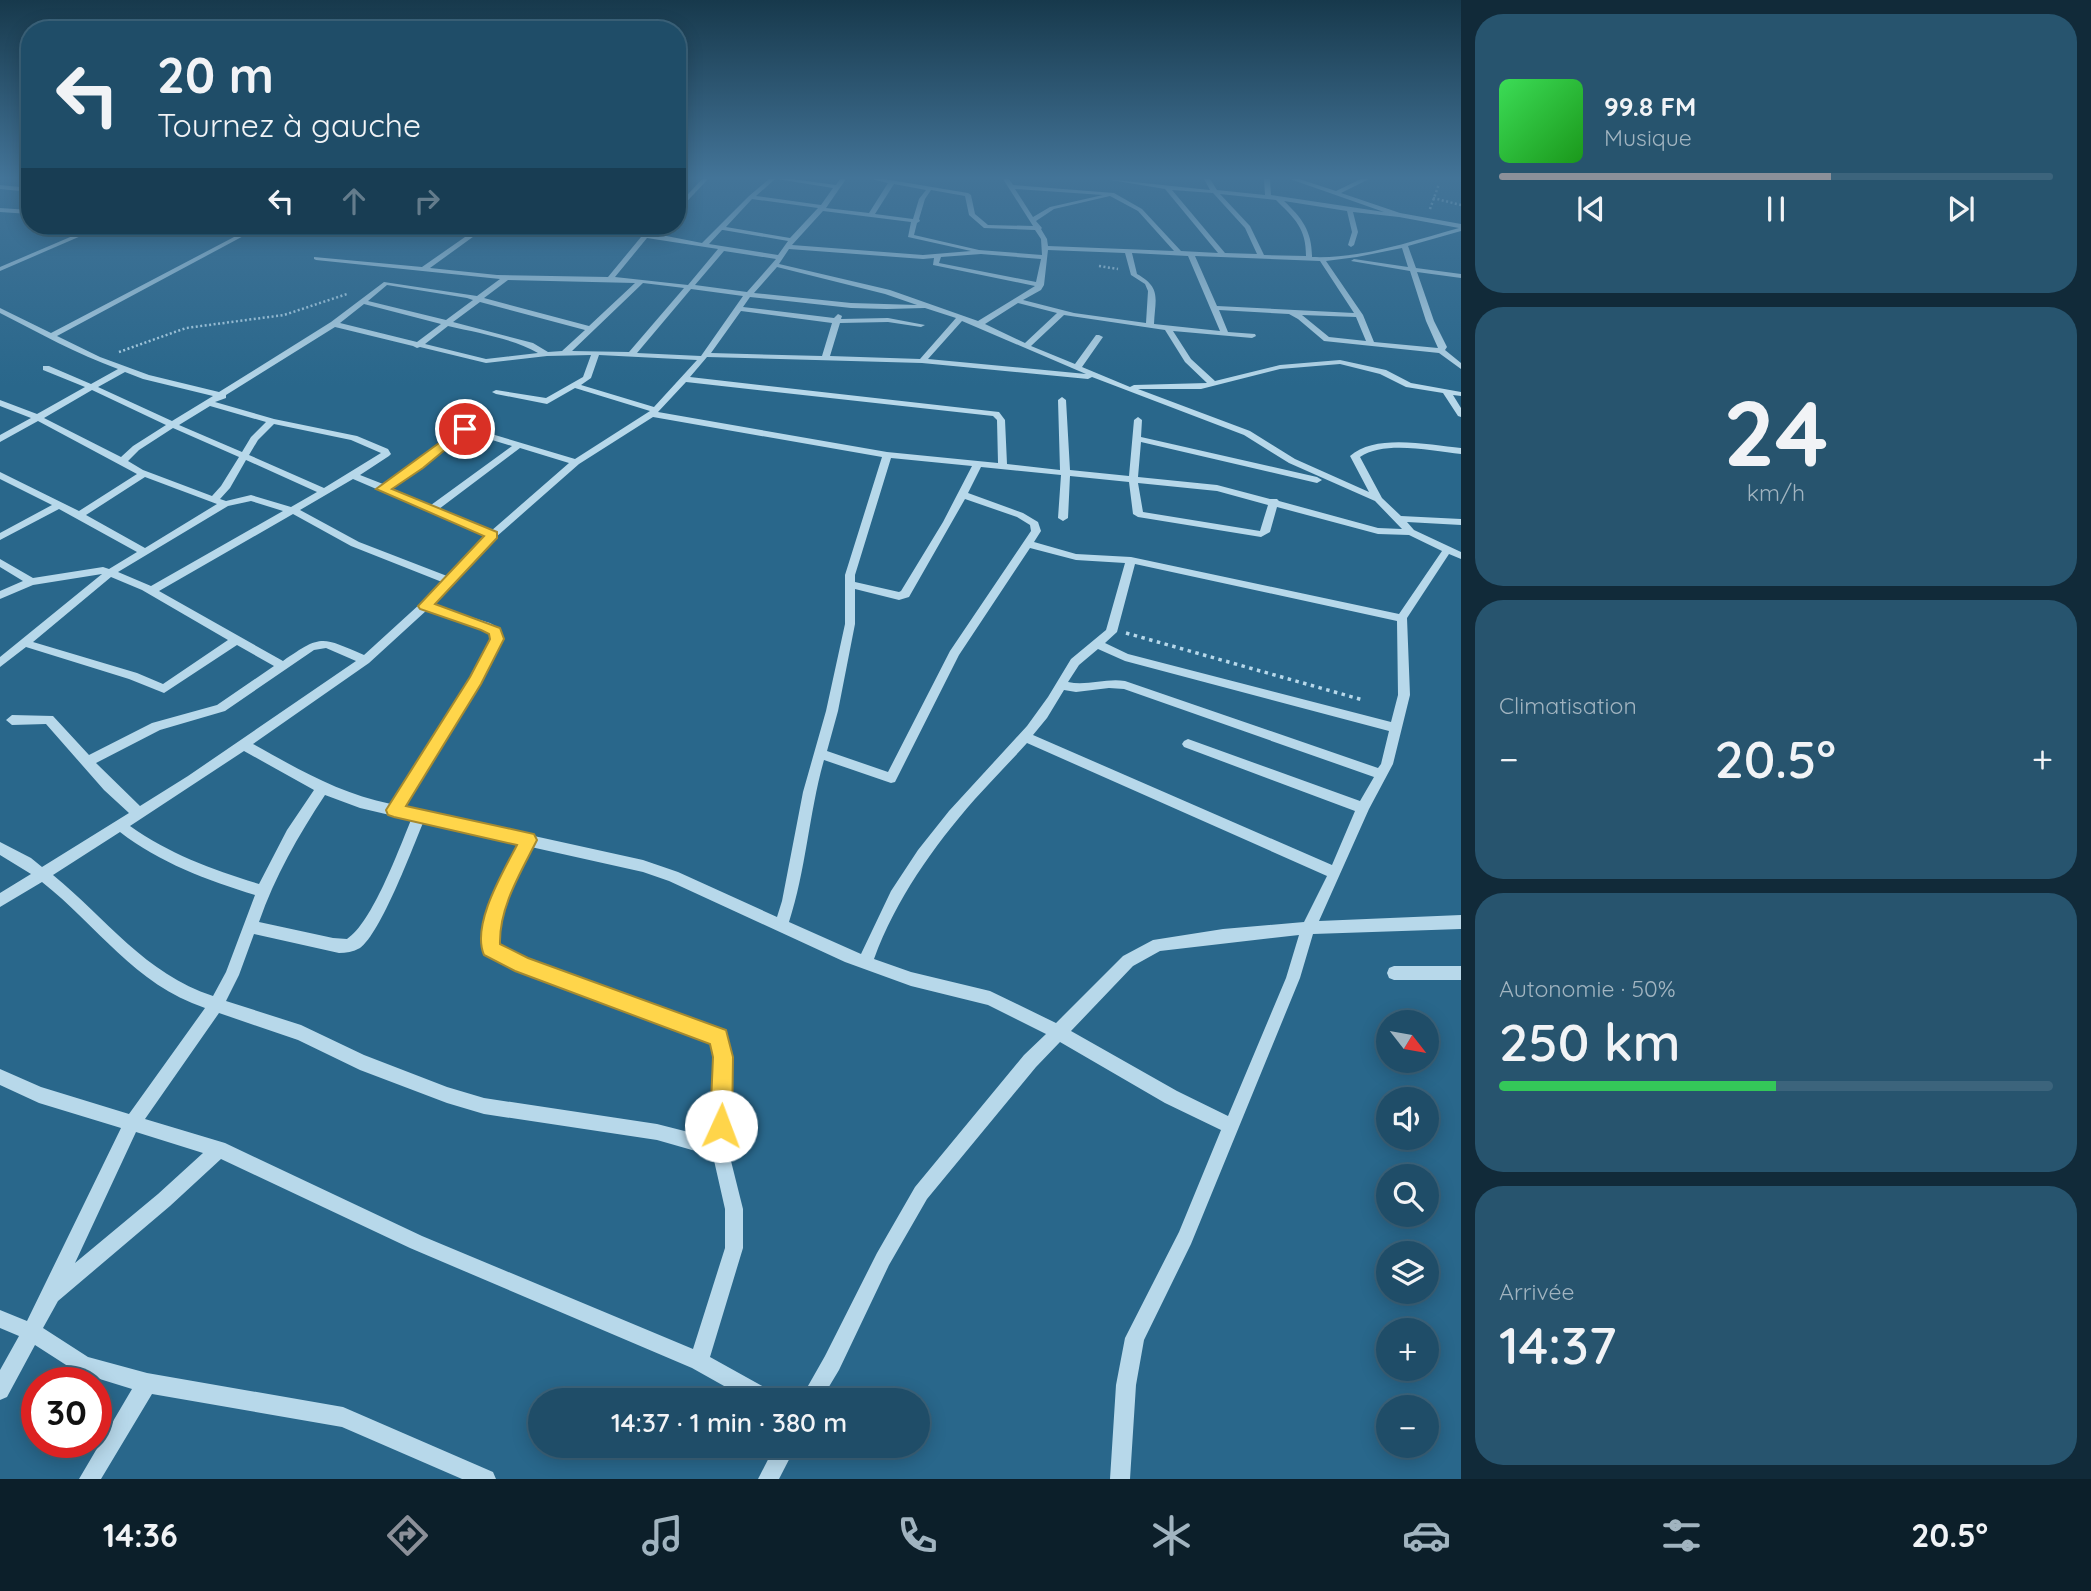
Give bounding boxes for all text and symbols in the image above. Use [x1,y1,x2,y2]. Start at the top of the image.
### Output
text: 20 m [157,44,274,105]
icon: left [42,49,133,140]
text: 99.8 FM [1604,90,1696,123]
text: Tournez à gauche [157,105,421,145]
text: Musique [1604,123,1692,152]
icon: left [262,182,300,220]
icon: ahead [335,182,373,220]
icon: right [408,182,446,220]
icon: previous [1572,190,1610,228]
icon: pause [1757,190,1795,228]
icon: next [1942,190,1980,228]
text: 24 [1723,375,1829,489]
pin [435,399,495,459]
icon: arrive [446,410,484,448]
text: km/h [1747,478,1805,507]
text: Climatisation [1499,691,1637,720]
text: 20.5° [1714,726,1836,791]
text: − [1499,735,1519,783]
text: + [2032,735,2053,783]
text: Autonomie · 50% [1499,974,1676,1003]
text: 250 km [1499,1009,1681,1074]
north arrow [1376,1010,1438,1073]
map controls [1376,1010,1439,1458]
button: sound [1376,1087,1439,1150]
position arrow [684,1089,758,1163]
button: search [1376,1164,1439,1227]
button: layers [1376,1241,1439,1304]
text: Arrivée [1499,1277,1575,1306]
text: 14:37 [1499,1312,1617,1377]
button: + [1376,1318,1439,1381]
speed limit sign: 30 [21,1367,112,1458]
button: − [1376,1395,1439,1458]
text: 14:37 · 1 min · 380 m [611,1406,847,1439]
icon: directions [383,1511,432,1560]
icon: music [638,1511,687,1560]
icon: phone [893,1511,942,1560]
icon: climate [1147,1511,1196,1560]
icon: car [1402,1511,1451,1560]
icon: filters [1657,1511,1706,1560]
text: 14:36 [103,1515,178,1555]
text: 20.5° [1911,1515,1988,1555]

